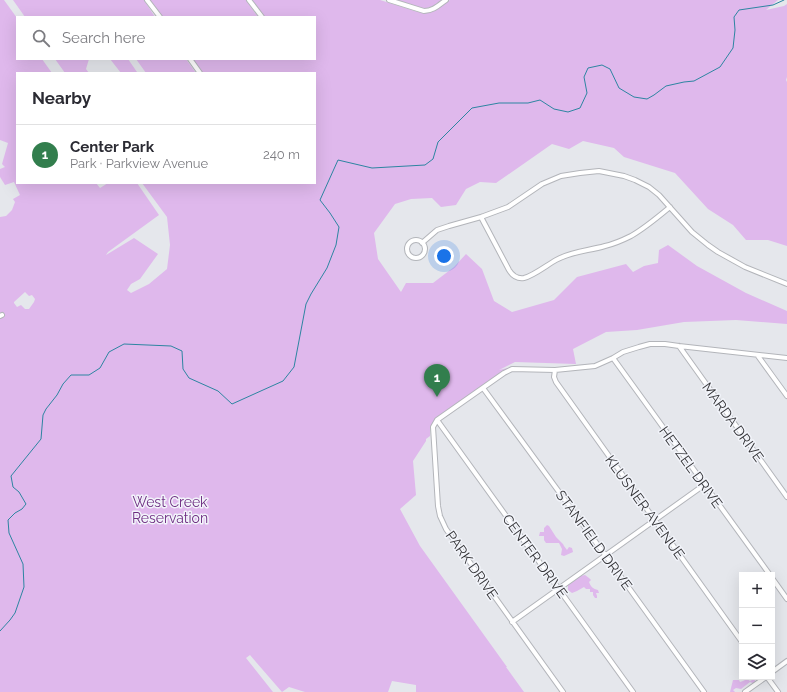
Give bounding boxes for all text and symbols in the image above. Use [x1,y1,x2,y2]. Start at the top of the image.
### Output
search box [16,16,316,60]
icon: search [30,27,52,49]
text: Search here [62,29,145,47]
text: Nearby [32,88,91,108]
text: Center Park [70,138,154,156]
text: 1 [42,147,48,162]
text: 240 m [263,147,300,162]
text: Park · Parkview Avenue [70,156,208,171]
your location [434,246,454,266]
pin: 1 [424,364,450,397]
street label: MARDA DRIVE [699,379,767,465]
street label: HETZEL DRIVE [656,423,726,511]
street label: KLUSNER AVENUE [602,452,688,562]
street label: STANFIELD DRIVE [553,487,635,593]
park label: West Creek Reservation [132,494,208,526]
street label: CENTER DRIVE [499,511,571,601]
street label: PARK DRIVE [443,528,501,602]
map controls [739,572,775,680]
button: + [739,572,775,608]
button: − [739,608,775,644]
button: layers [739,644,775,680]

